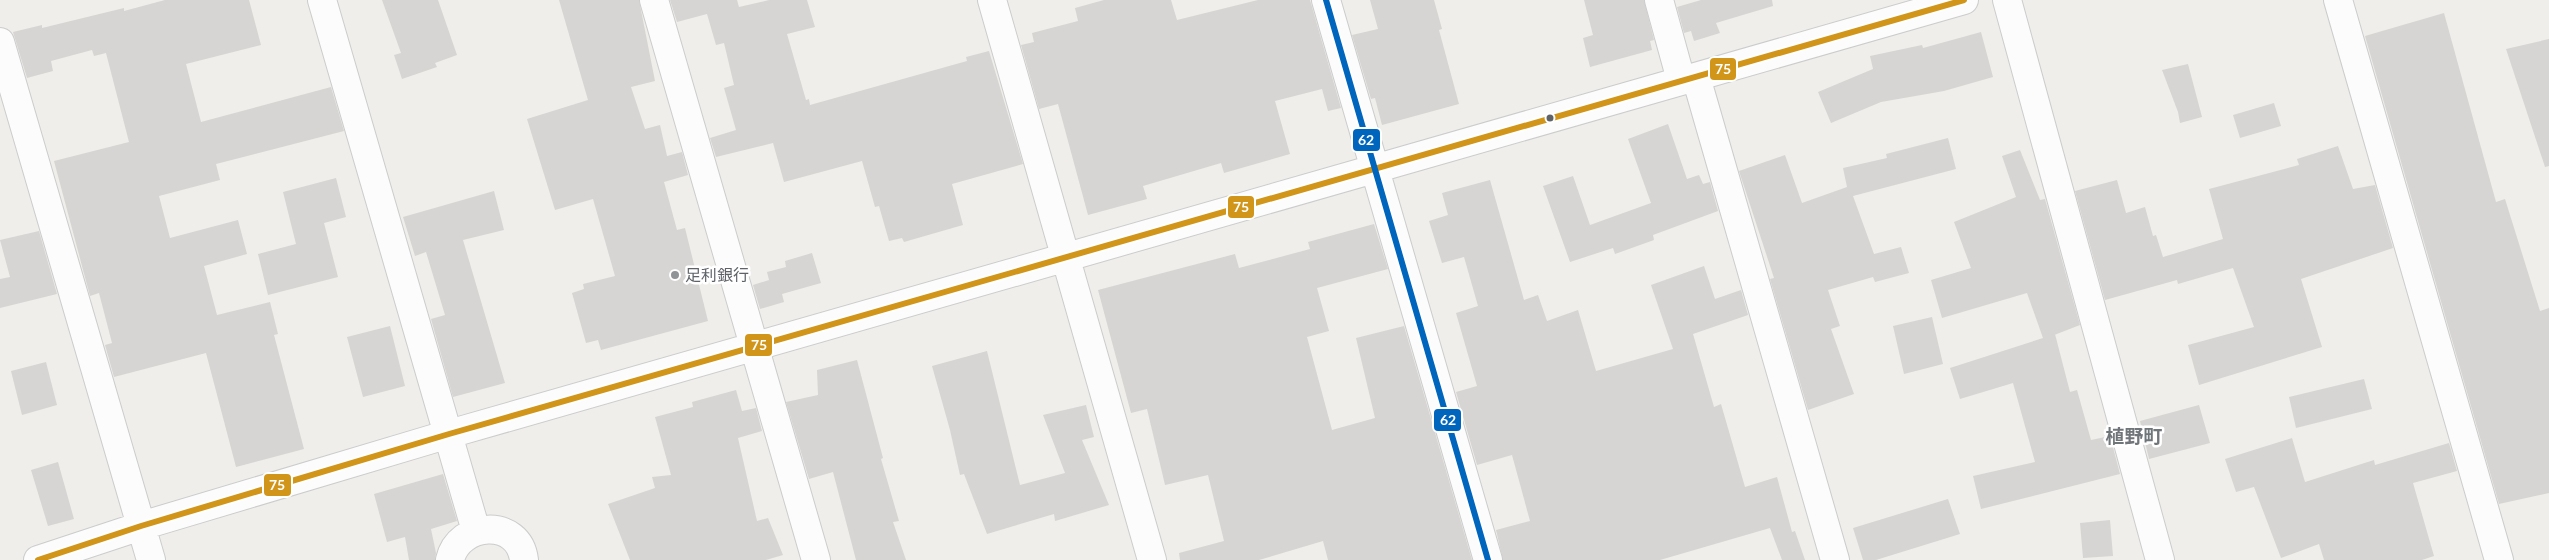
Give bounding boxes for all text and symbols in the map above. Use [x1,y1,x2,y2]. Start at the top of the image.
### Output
line badge: 75 [1709,57,1737,81]
text: 75 [1715,60,1731,77]
unlabelled marker [1545,113,1555,123]
line badge: 62 [1352,128,1381,152]
text: 62 [1358,131,1374,148]
line badge: 75 [1227,195,1255,219]
text: 75 [1233,198,1249,215]
place label: 足利銀行 [685,265,749,284]
marker: 足利銀行 [669,269,681,281]
line badge: 75 [744,333,773,357]
text: 75 [751,336,767,353]
line badge: 62 [1433,408,1462,432]
text: 62 [1440,411,1456,428]
district label: 植野町 [2105,424,2163,447]
line badge: 75 [263,473,292,497]
text: 75 [269,476,285,493]

